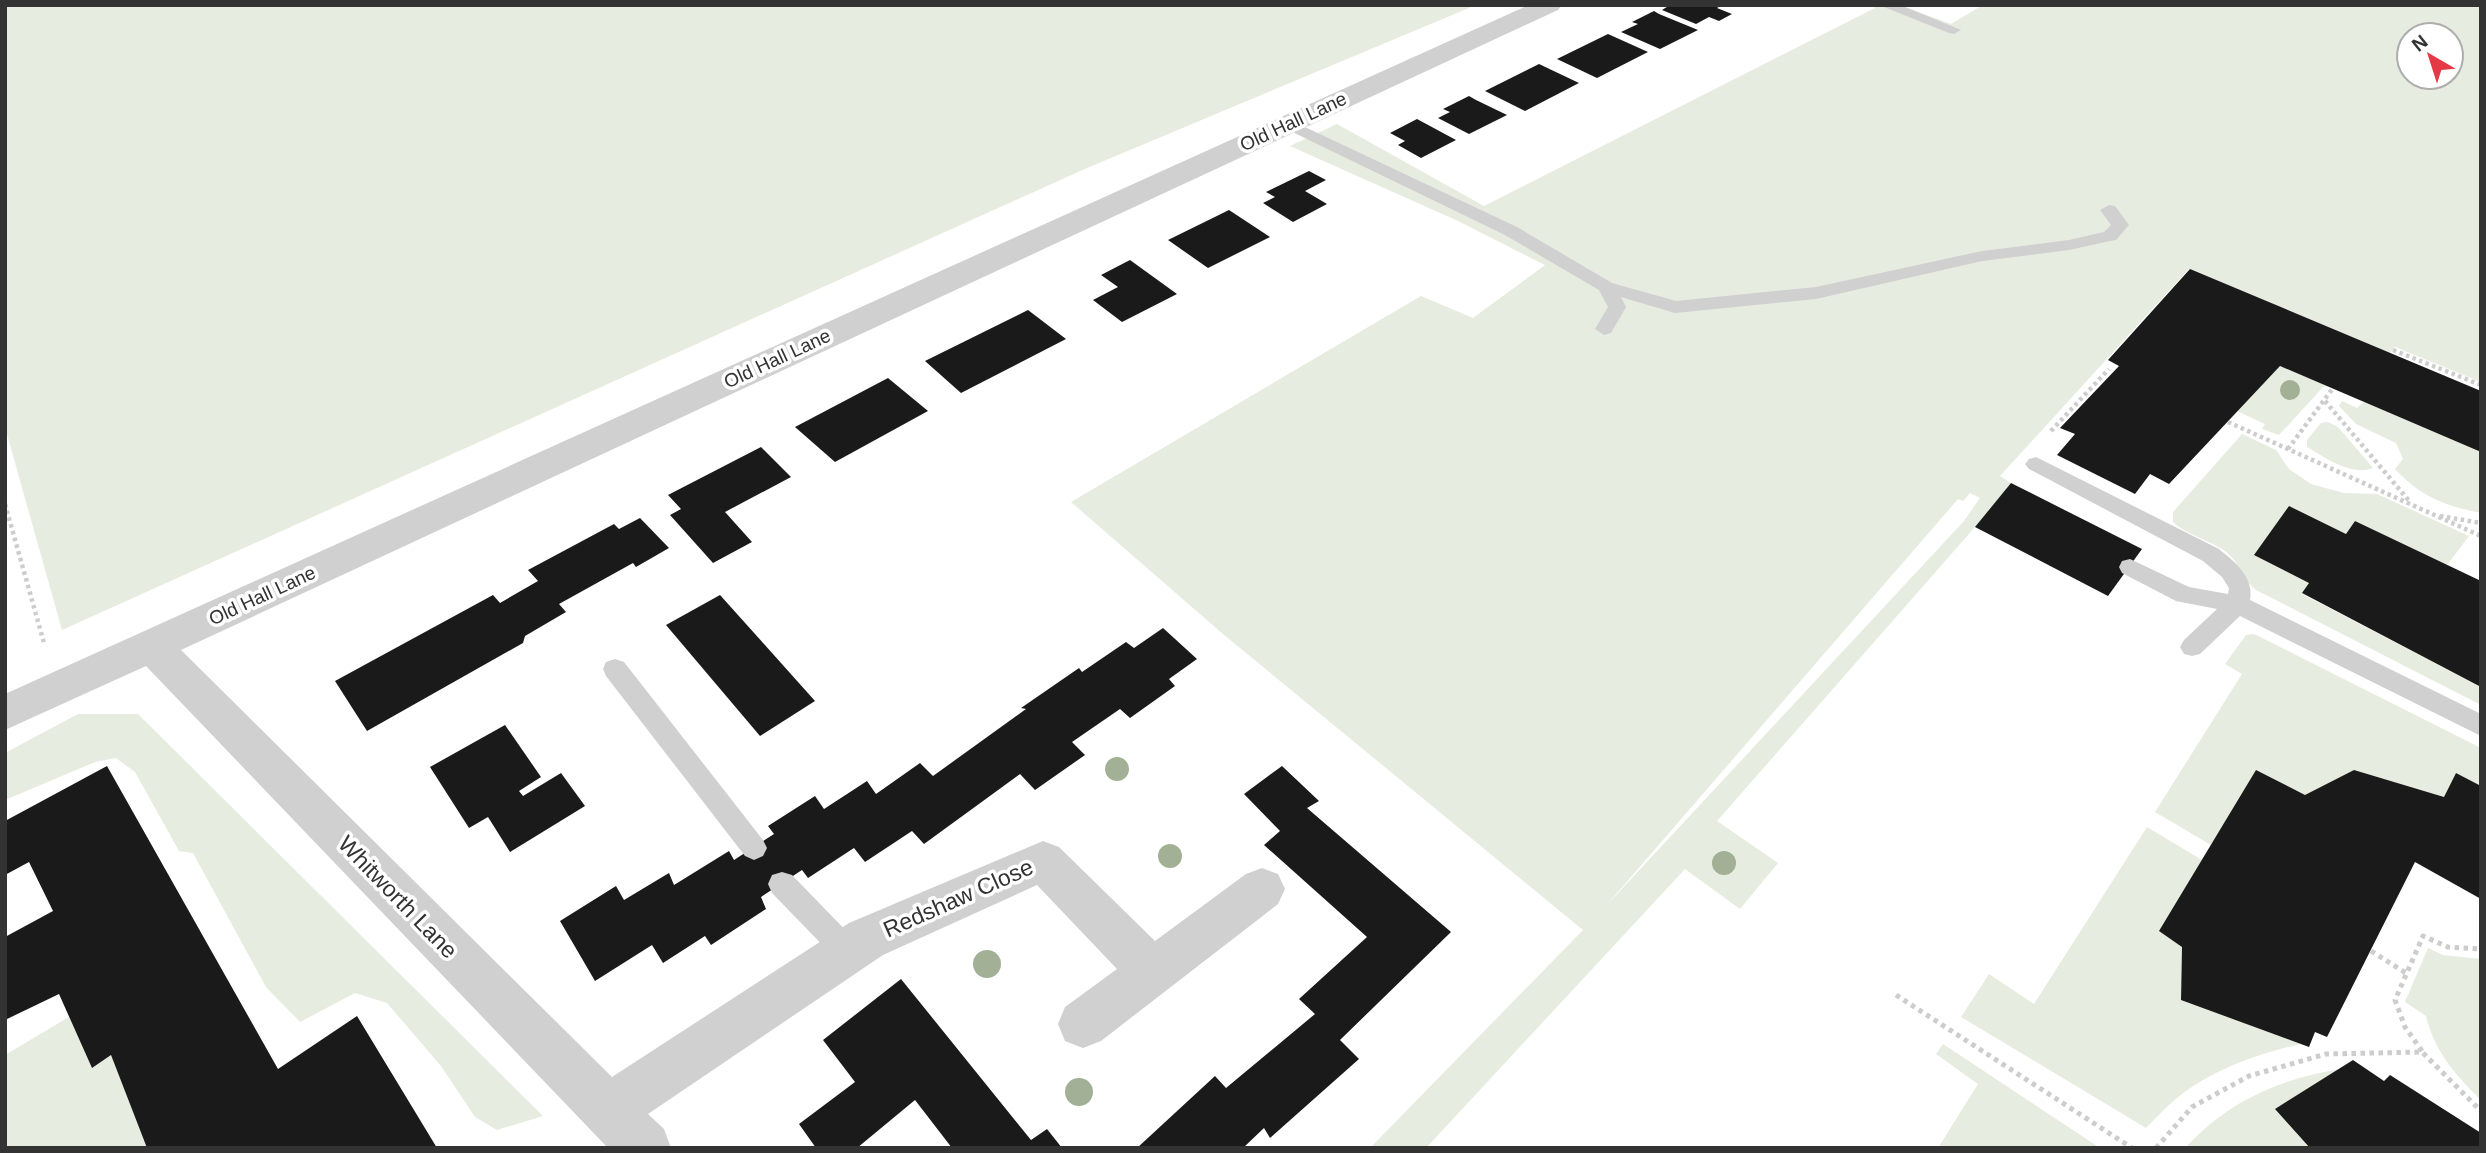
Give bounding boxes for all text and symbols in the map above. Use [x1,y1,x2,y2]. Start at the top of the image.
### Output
north arrow [2395,21,2465,91]
text: N [2408,31,2432,56]
street label: Old Hall Lane [1237,88,1350,155]
street label: Old Hall Lane [721,325,834,392]
street label: Old Hall Lane [206,562,319,629]
street label: Whitworth Lane [333,830,463,964]
street label: Redshaw Close [879,853,1037,943]

